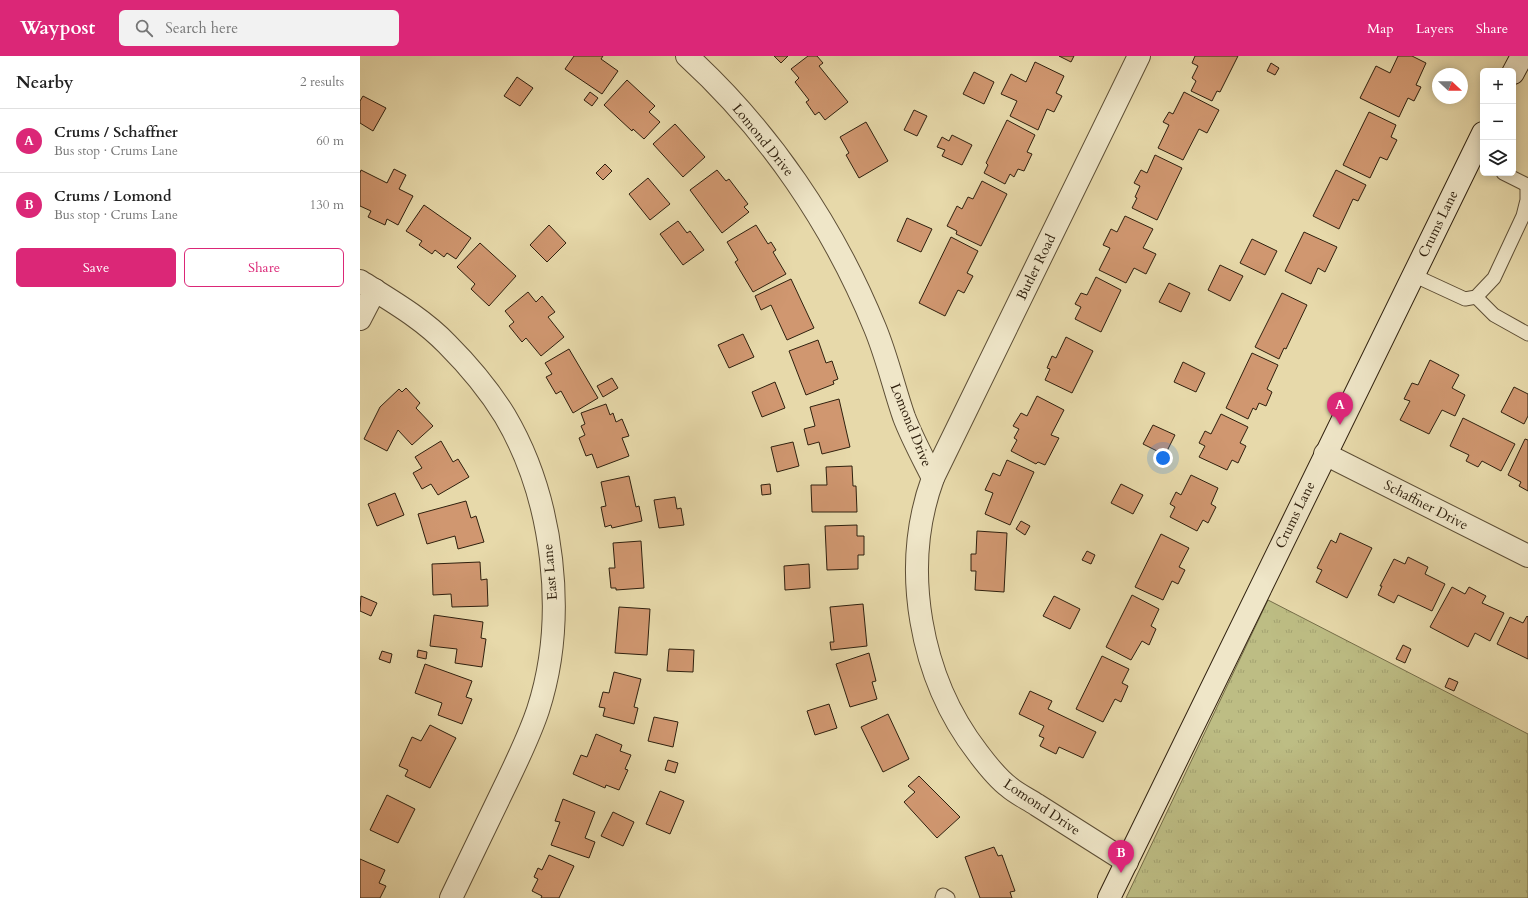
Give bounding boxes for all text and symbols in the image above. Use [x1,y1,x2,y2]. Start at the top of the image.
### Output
search box [119,10,399,46]
text: Waypost [20,15,95,41]
icon: search [133,17,155,39]
text: Search here [165,18,238,38]
text: Map [1367,19,1394,38]
text: Layers [1416,19,1454,38]
text: Share [1476,19,1508,38]
north arrow [1432,68,1468,104]
map controls [1480,68,1516,176]
button: + [1480,68,1516,104]
text: Nearby [16,71,73,94]
text: 2 results [300,73,344,91]
street label: Lomond Drive [728,100,798,180]
button: − [1480,104,1516,140]
text: Crums / Schaffner [54,122,178,142]
text: A [24,132,34,150]
text: 60 m [316,132,344,150]
button: layers [1480,140,1516,176]
text: Bus stop · Crums Lane [54,142,178,160]
text: Crums / Lomond [54,186,172,206]
street label: Crums Lane [1414,187,1462,261]
text: B [24,196,34,214]
text: 130 m [310,196,344,214]
text: Bus stop · Crums Lane [54,206,178,224]
street label: Butler Road [1012,230,1060,303]
button: Save [16,248,176,287]
button: Share [184,248,344,287]
street label: Lomond Drive [886,380,936,470]
pin: A [1327,392,1353,425]
your location [1153,448,1173,468]
street label: Schaffner Drive [1380,476,1472,534]
street label: Crums Lane [1271,478,1319,552]
street label: East Lane [538,543,562,601]
street label: Lomond Drive [1000,774,1084,840]
pin: B [1108,840,1134,873]

